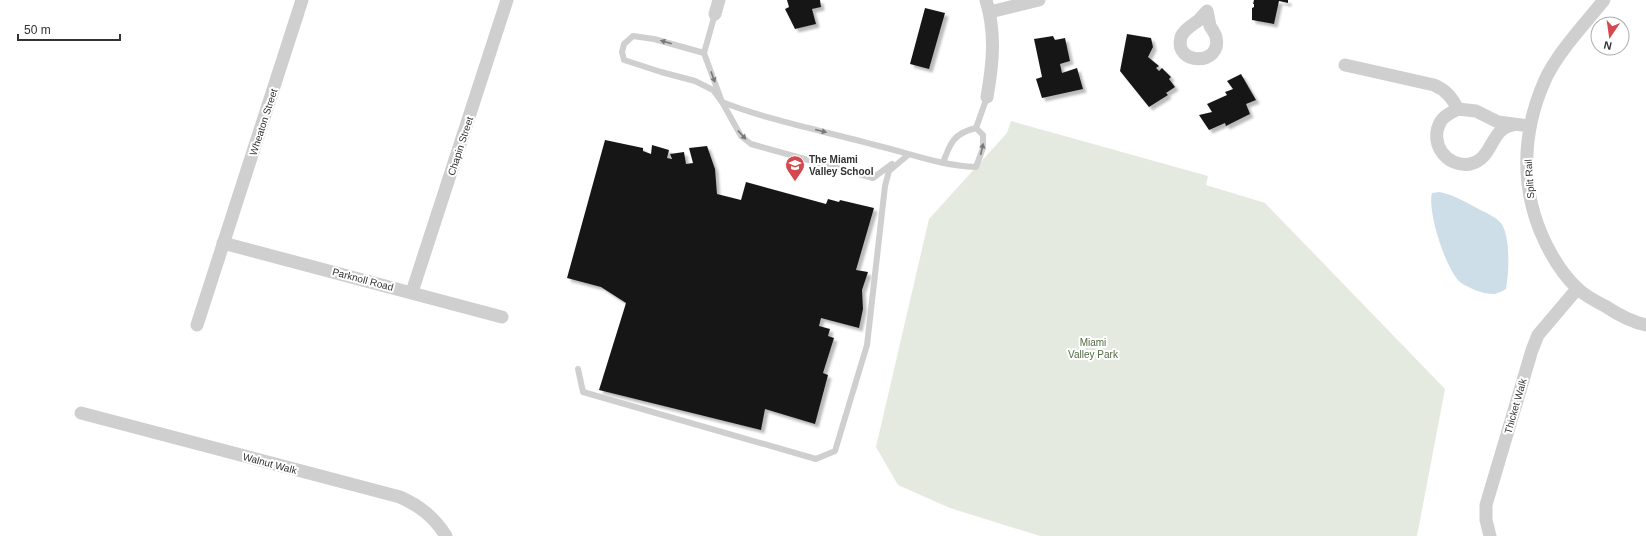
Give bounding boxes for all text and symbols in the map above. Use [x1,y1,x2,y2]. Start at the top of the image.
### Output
scale bar [18,16,120,42]
north arrow [1590,16,1630,56]
text: 50 m [24,23,51,37]
one-way arrow [660,39,672,45]
text: N [1602,39,1613,52]
one-way arrow [710,72,716,84]
street label: Wheaton Street [248,87,280,157]
street label: Chapin Street [446,115,475,177]
one-way arrow [816,128,828,134]
one-way arrow [737,130,747,140]
one-way arrow [979,143,985,156]
school or university icon: The Miami Valley School [784,154,806,182]
place label: The Miami Valley School [809,154,874,177]
street label: Split Rail [1523,159,1536,199]
street label: Parknoll Road [331,266,395,293]
park label: Miami Valley Park [1068,337,1119,360]
street label: Thicket Walk [1502,376,1529,435]
street label: Walnut Walk [242,451,299,476]

